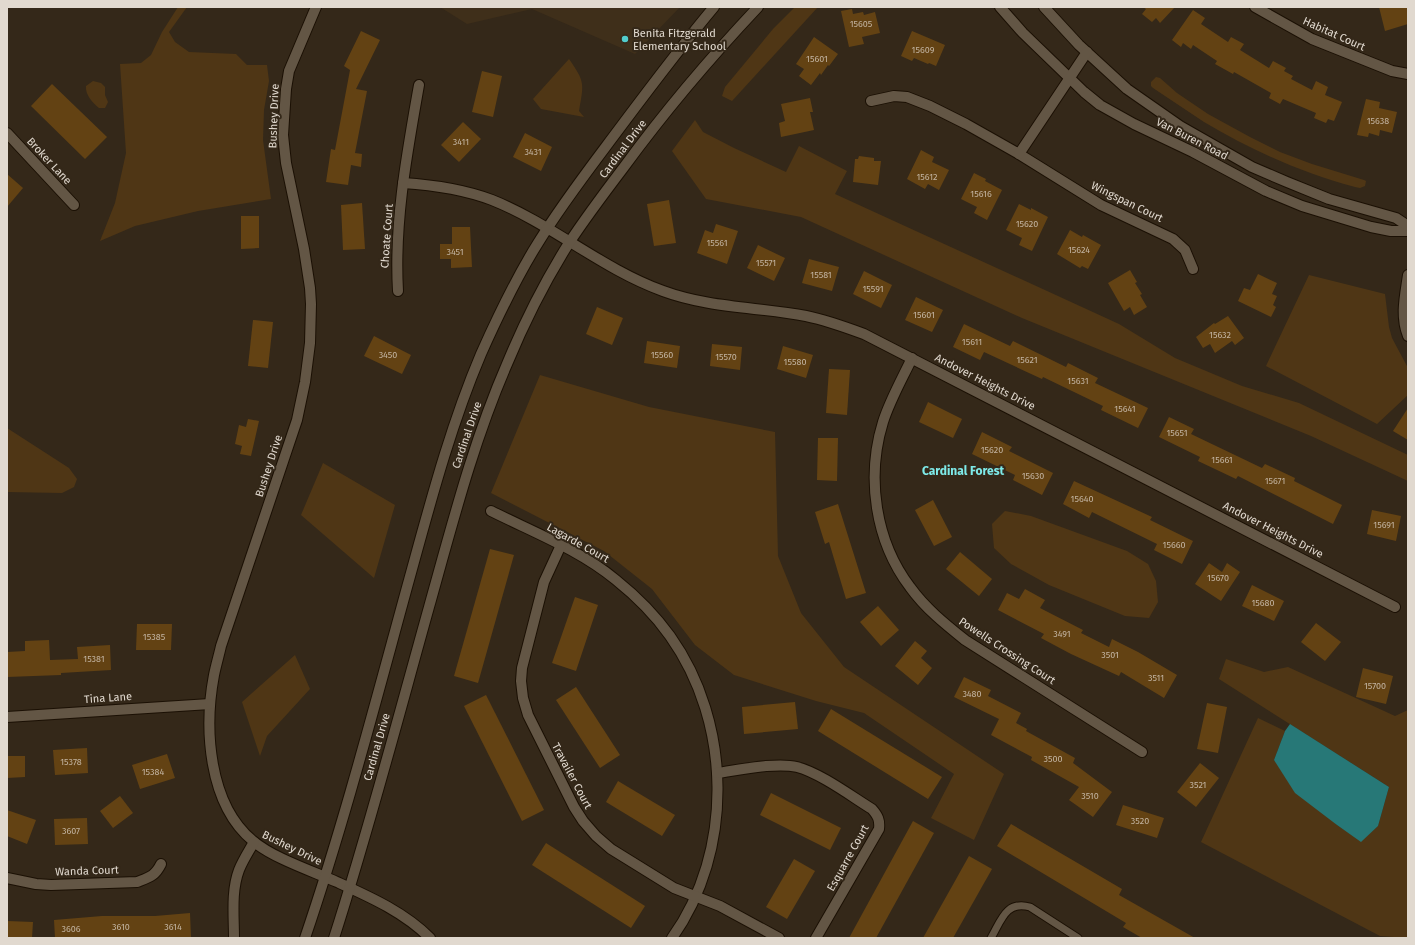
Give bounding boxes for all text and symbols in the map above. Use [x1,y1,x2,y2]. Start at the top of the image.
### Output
street label: Habitat Court [1301,14,1367,54]
house number: 15605 [850,19,873,29]
place label: Benita Fitzgerald Elementary School [633,27,726,53]
marker: Benita Fitzgerald Elementary School [620,34,630,44]
house number: 15609 [912,45,935,55]
house number: 15601 [806,54,828,64]
street label: Bushey Drive [266,83,282,149]
street label: Van Buren Road [1154,115,1230,163]
house number: 15638 [1367,116,1389,126]
street label: Cardinal Drive [597,117,649,181]
street label: Broker Lane [24,135,74,187]
house number: 3411 [453,137,469,147]
house number: 3431 [524,147,542,157]
house number: 15612 [916,172,938,182]
street label: Wingspan Court [1089,179,1165,225]
house number: 15616 [970,189,992,199]
street label: Choate Court [378,203,396,269]
house number: 15620 [1016,219,1038,229]
house number: 15561 [706,238,728,248]
house number: 15624 [1068,245,1090,255]
house number: 3451 [446,247,464,257]
house number: 15571 [756,258,776,268]
house number: 15581 [810,270,832,280]
house number: 15591 [862,284,884,294]
house number: 15601 [913,310,935,320]
house number: 15632 [1209,330,1231,340]
house number: 15611 [962,337,982,347]
house number: 3450 [379,350,397,360]
house number: 15560 [651,350,673,360]
street label: Andover Heights Drive [933,351,1037,413]
house number: 15570 [715,352,737,362]
house number: 15621 [1016,355,1038,365]
house number: 15580 [784,357,806,367]
house number: 15631 [1067,376,1089,386]
street label: Cardinal Drive [449,400,485,470]
house number: 15641 [1114,404,1136,414]
house number: 15651 [1166,428,1188,438]
street label: Bushey Drive [253,433,285,499]
house number: 15620 [981,445,1003,455]
house number: 15661 [1211,455,1233,465]
district label: Cardinal Forest [922,464,1004,478]
house number: 15630 [1022,471,1044,481]
house number: 15671 [1265,476,1285,486]
house number: 15640 [1070,494,1094,504]
street label: Andover Heights Drive [1221,499,1325,561]
house number: 15691 [1373,520,1395,530]
street label: Lagarde Court [545,521,611,565]
house number: 15660 [1162,540,1186,550]
house number: 15670 [1207,573,1229,583]
house number: 15680 [1251,598,1275,608]
street label: Powells Crossing Court [956,615,1058,687]
house number: 3491 [1053,629,1071,639]
house number: 15385 [143,632,166,642]
house number: 3501 [1101,650,1119,660]
house number: 15381 [83,654,105,664]
house number: 3511 [1148,673,1164,683]
house number: 15700 [1364,681,1386,691]
house number: 3480 [962,689,982,699]
street label: Tina Lane [84,690,132,706]
street label: Cardinal Drive [361,712,393,782]
street label: Travailer Court [549,741,595,811]
house number: 3500 [1043,754,1063,764]
house number: 15378 [60,757,82,767]
house number: 15384 [142,767,164,777]
house number: 3521 [1189,780,1207,790]
house number: 3510 [1081,791,1099,801]
house number: 3520 [1131,816,1149,826]
street label: Esquarre Court [824,822,872,894]
house number: 3607 [62,826,80,836]
street label: Bushey Drive [260,828,324,868]
street label: Wanda Court [55,863,119,879]
house number: 3610 [112,922,130,932]
house number: 3614 [164,922,182,932]
house number: 3606 [61,924,81,934]

